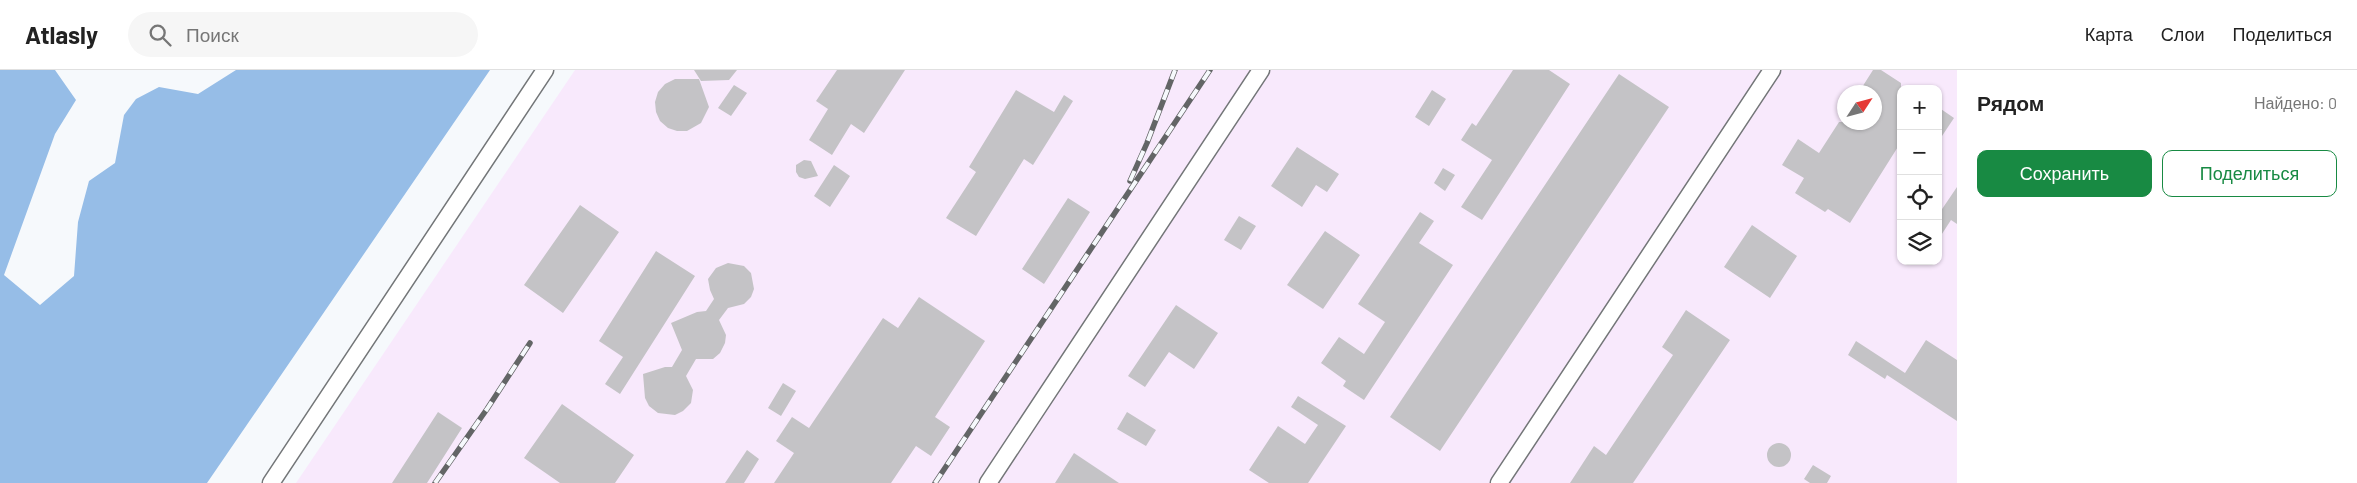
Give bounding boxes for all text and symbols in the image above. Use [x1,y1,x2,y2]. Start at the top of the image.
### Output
search box [128,12,478,57]
text: Atlasly [25,20,98,49]
icon: search [146,21,174,49]
text: Поиск [186,23,239,46]
text: Карта [2085,23,2133,45]
text: Слои [2161,23,2205,45]
text: Поделиться [2233,23,2332,45]
north arrow [1837,85,1882,130]
map controls [1897,85,1942,265]
button: + [1897,85,1942,130]
text: Рядом [1977,90,2044,115]
text: Найдено: 0 [2254,93,2337,112]
button: − [1897,130,1942,175]
button: Сохранить [1977,150,2152,197]
button: Поделиться [2162,150,2337,197]
button: locate [1897,175,1942,220]
button: layers [1897,220,1942,265]

